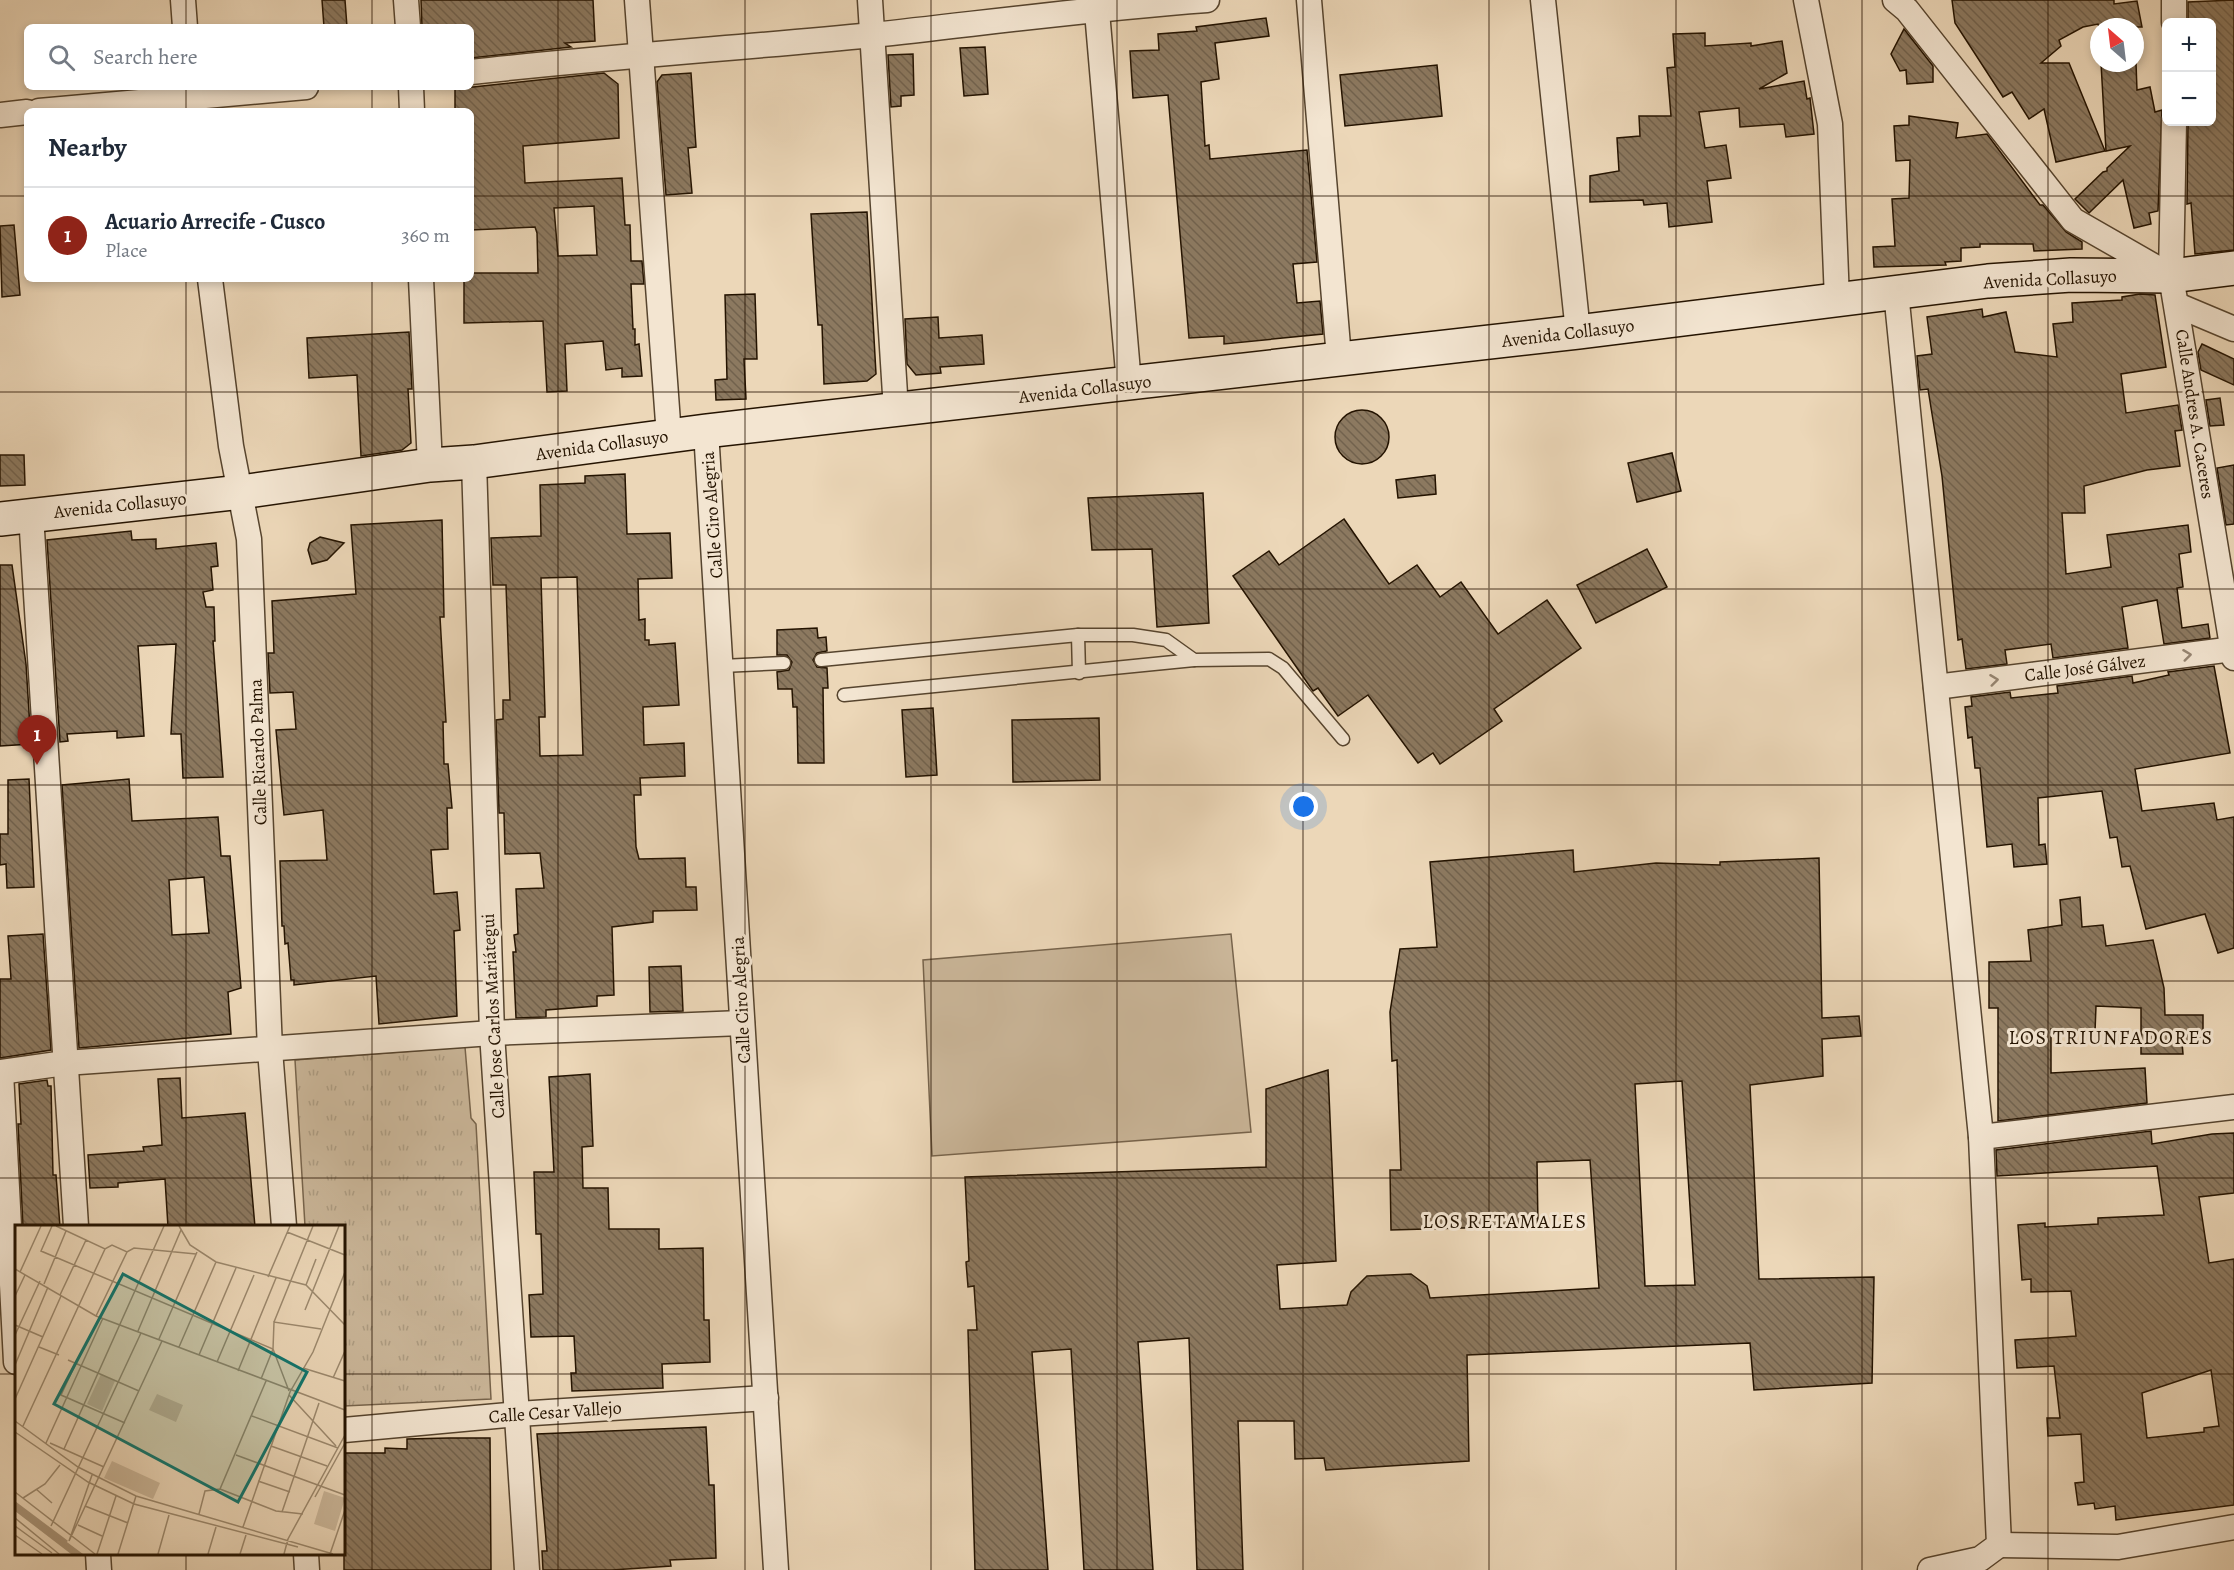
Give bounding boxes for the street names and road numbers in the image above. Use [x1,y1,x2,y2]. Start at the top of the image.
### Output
street label: Avenida Collasuyo [1982,264,2117,295]
street label: Avenida Collasuyo [1499,313,1636,353]
street label: Calle Andres A. Caceres [2170,327,2220,501]
street label: Avenida Collasuyo [1016,369,1153,409]
street label: Avenida Collasuyo [533,424,670,466]
street label: Calle Ciro Alegria [696,450,728,579]
street label: Avenida Collasuyo [52,486,188,524]
street label: Calle José Gálvez [2023,649,2147,687]
street label: Calle Ricardo Palma [243,678,273,826]
street label: Calle Jose Carlos Mariátegui [476,913,510,1119]
street label: Calle Ciro Alegria [726,935,756,1064]
street label: Calle Cesar Vallejo [488,1395,622,1429]

